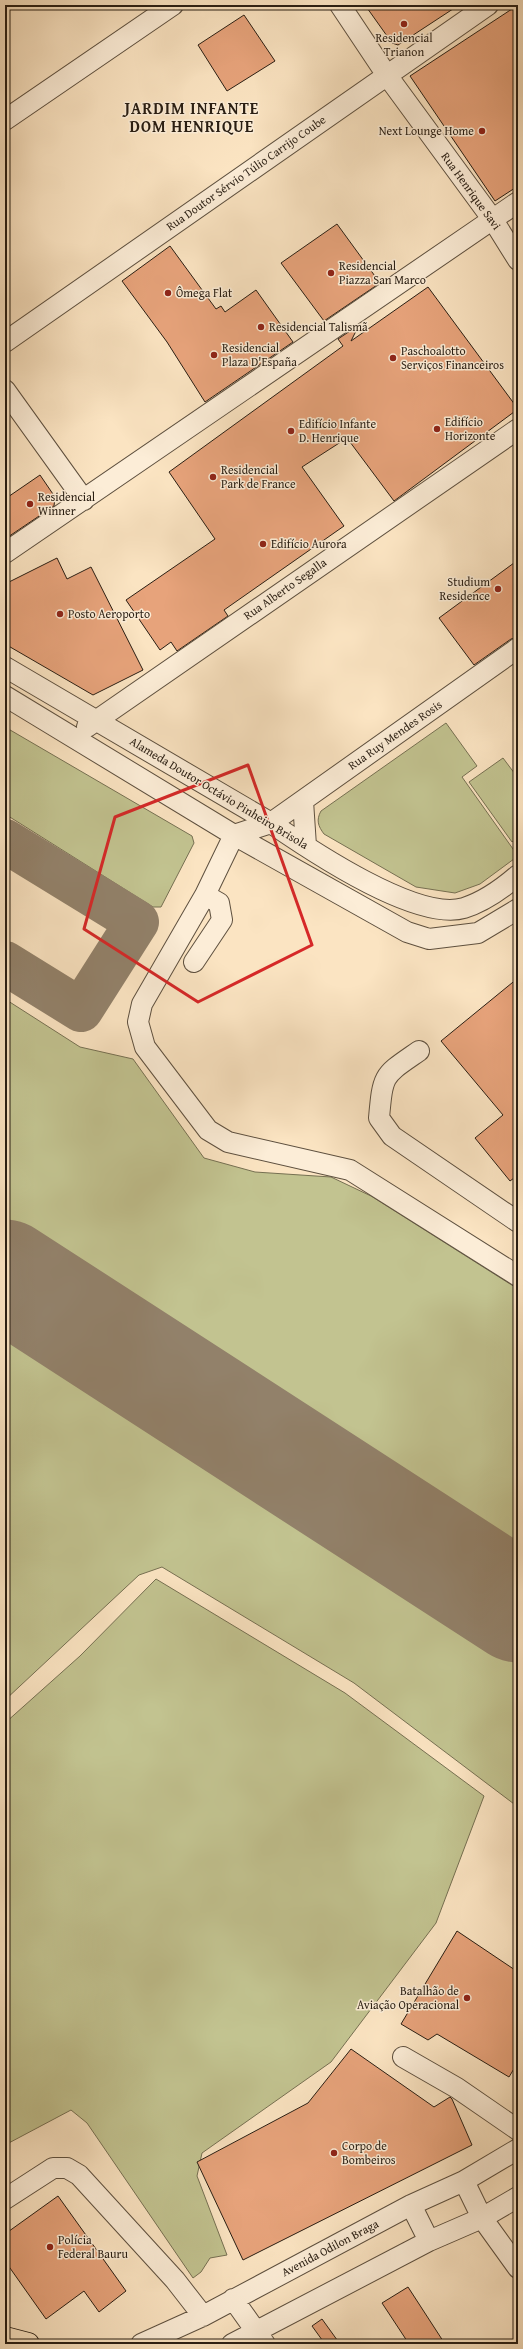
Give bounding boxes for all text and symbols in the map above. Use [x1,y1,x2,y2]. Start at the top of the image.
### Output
marker: Residencial Trianon [399,19,409,29]
place label: Residencial Trianon [375,29,433,60]
district label: JARDIM INFANTE DOM HENRIQUE [122,96,259,138]
street label: Rua Doutor Sérvio Túlio Carrijo Coube [162,111,329,234]
place label: Next Lounge Home [379,122,474,139]
marker: Next Lounge Home [477,126,487,136]
street label: Rua Henrique Savi [437,148,506,233]
place label: Residencial Piazza San Marco [339,257,426,288]
marker: Residencial Piazza San Marco [326,268,336,278]
place label: Ômega Flat [176,284,233,301]
marker: Ômega Flat [163,288,173,298]
place label: Residencial Talismã [269,318,368,335]
marker: Residencial Talismã [256,322,266,332]
place label: Residencial Plaza D'España [222,339,297,370]
place label: Paschoalotto Serviços Financeiros [401,342,504,373]
marker: Residencial Plaza D'España [209,350,219,360]
marker: Paschoalotto Serviços Financeiros [388,353,398,363]
place label: Edifício Horizonte [445,413,496,444]
place label: Edifício Infante D. Henrique [299,415,376,446]
marker: Edifício Horizonte [432,424,442,434]
marker: Edifício Infante D. Henrique [286,426,296,436]
place label: Residencial Park de France [221,461,296,492]
marker: Residencial Park de France [208,472,218,482]
place label: Residencial Winner [38,488,96,519]
marker: Residencial Winner [25,499,35,509]
place label: Edifício Aurora [271,535,347,552]
marker: Edifício Aurora [258,539,268,549]
street label: Rua Alberto Segalla [240,553,330,624]
place label: Studium Residence [440,573,490,604]
marker: Studium Residence [493,584,503,594]
place label: Posto Aeroporto [68,605,150,622]
marker: Posto Aeroporto [55,609,65,619]
street label: Rua Ruy Mendes Rosis [344,696,445,773]
street label: Alameda Doutor Octávio Pinheiro Brisola [127,732,312,853]
place label: Batalhão de Aviação Operacional [357,1982,460,2013]
marker: Batalhão de Aviação Operacional [462,1993,472,2003]
place label: Corpo de Bombeiros [342,2137,396,2168]
marker: Corpo de Bombeiros [329,2148,339,2158]
street label: Avenida Odilon Braga [278,2215,382,2280]
place label: Polícia Federal Bauru [58,2231,128,2262]
marker: Polícia Federal Bauru [45,2242,55,2252]

